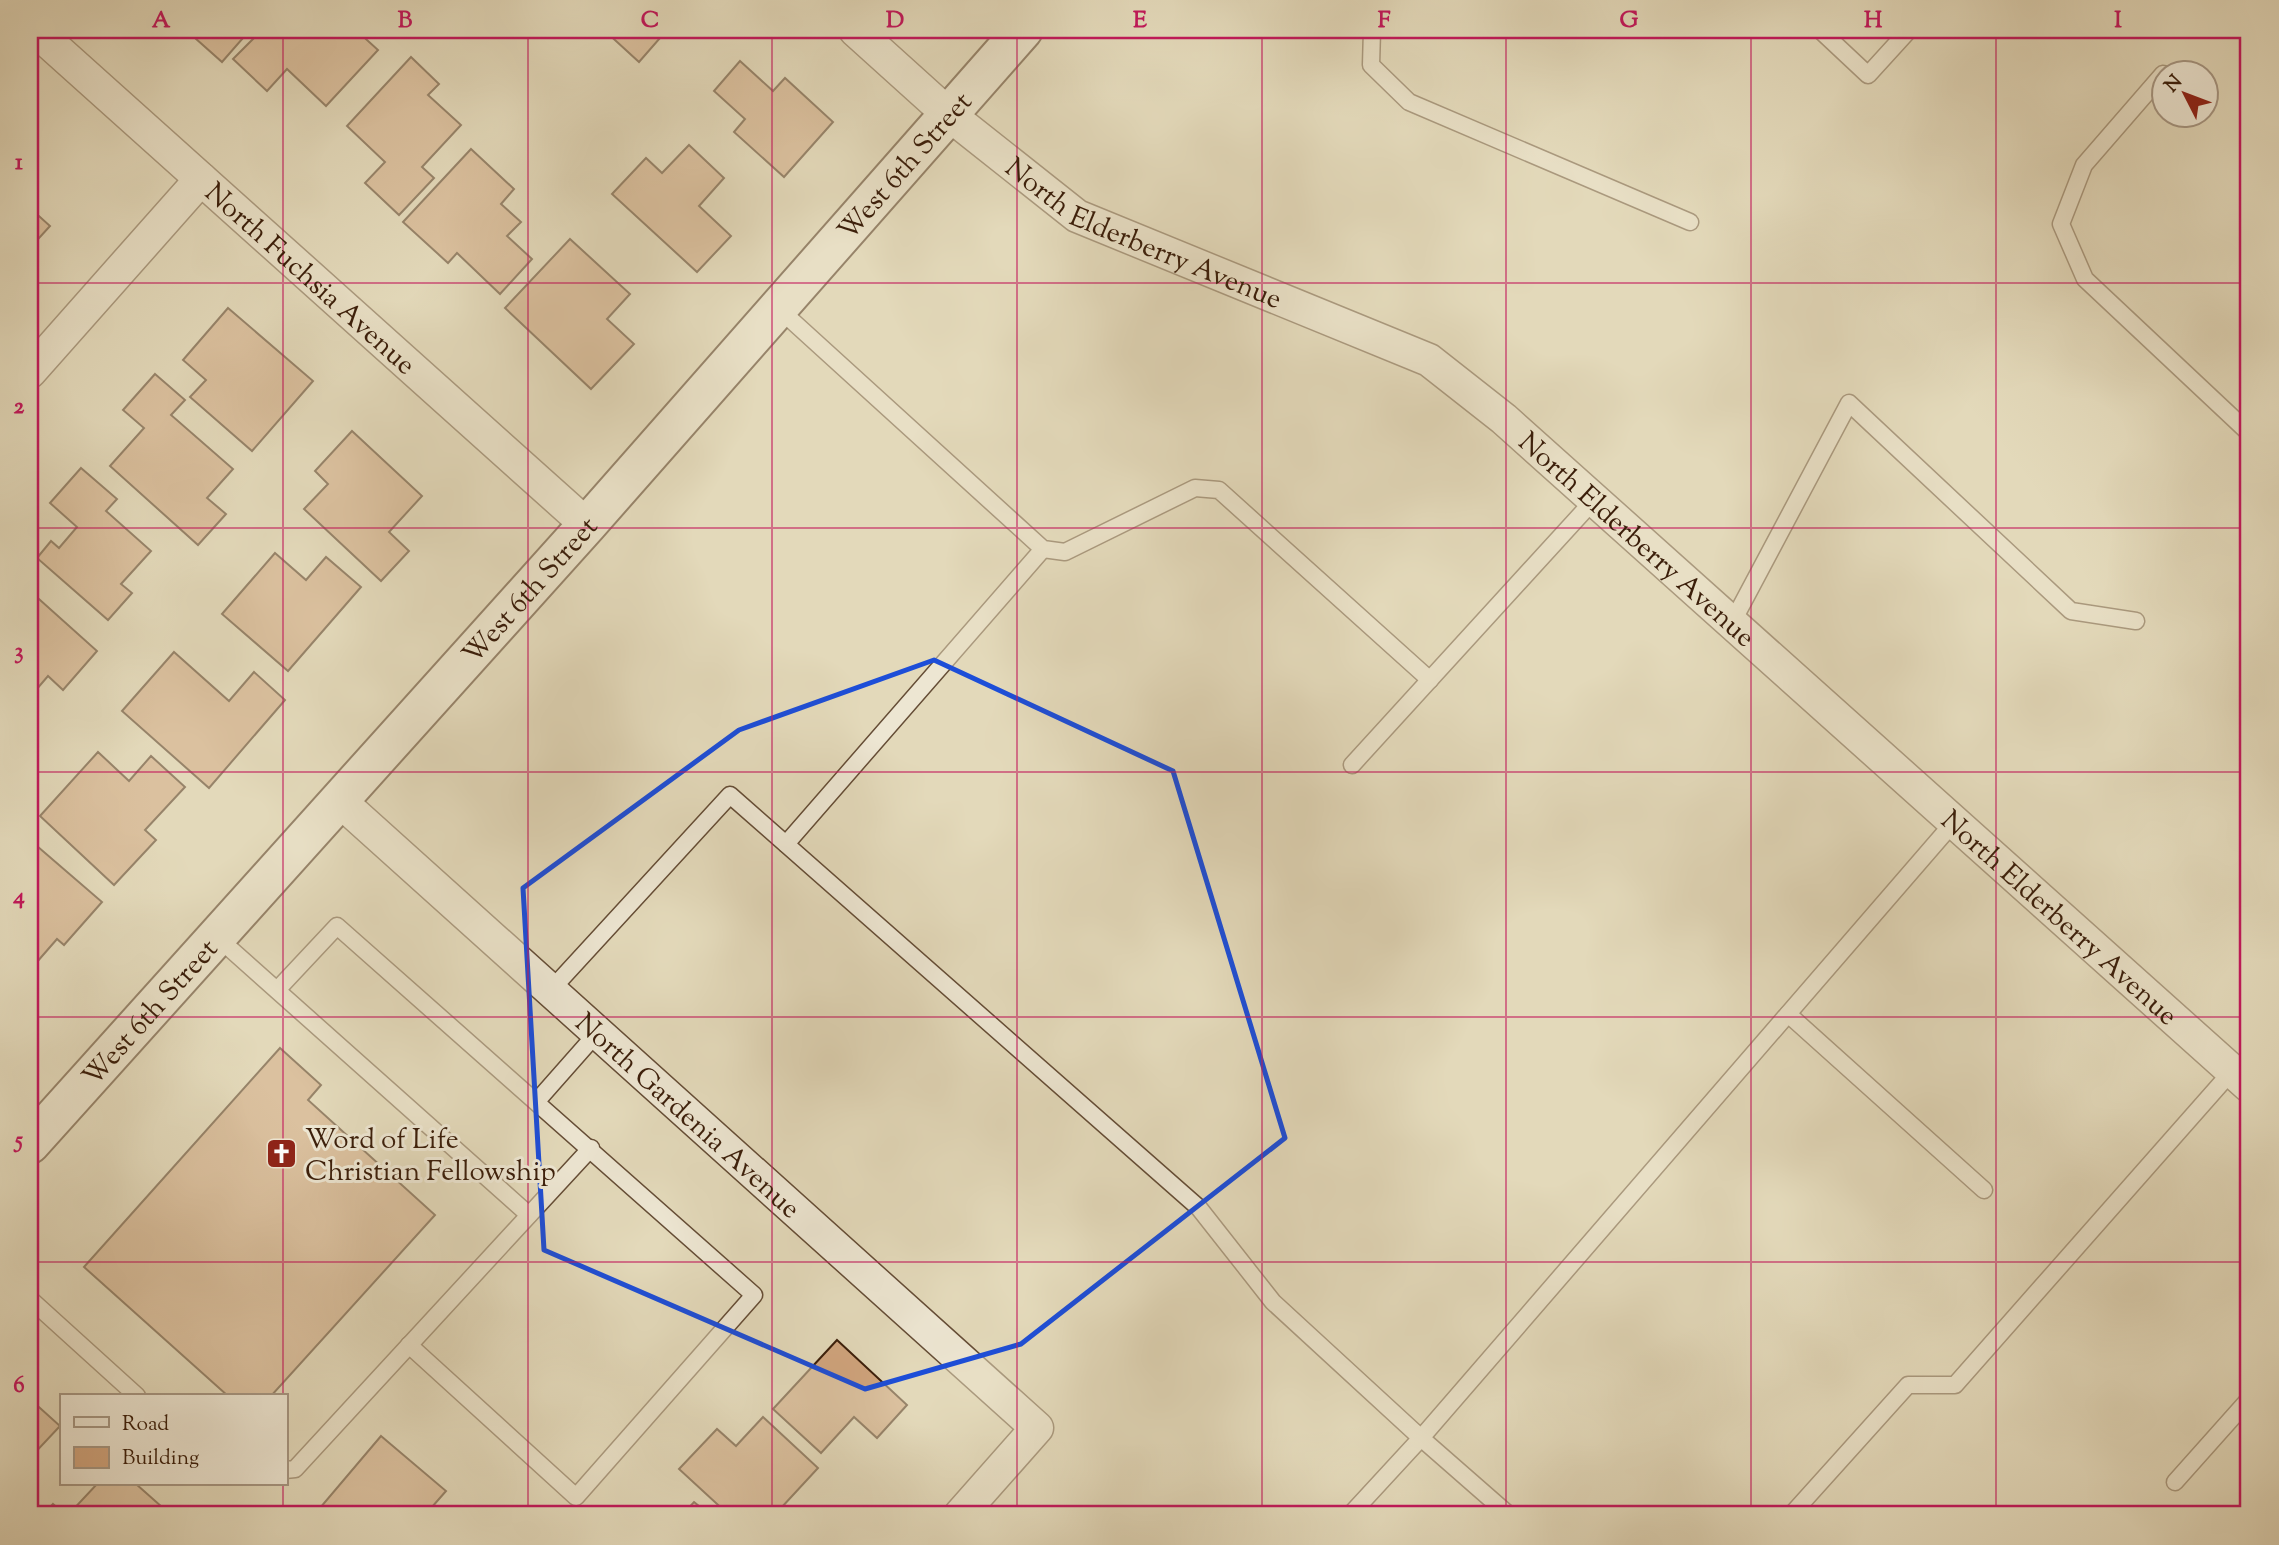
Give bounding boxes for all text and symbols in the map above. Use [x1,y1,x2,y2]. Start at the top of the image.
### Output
text: A [152,5,171,38]
text: B [398,5,413,38]
text: C [641,5,659,38]
text: D [886,5,904,38]
text: E [1133,5,1147,38]
text: F [1378,5,1391,38]
text: G [1620,5,1639,38]
text: H [1864,5,1883,38]
text: I [2114,5,2122,38]
north arrow [2150,60,2220,130]
text: N [2159,70,2189,99]
street label: West 6th Street [830,84,983,250]
text: 1 [15,147,23,180]
street label: North Elderberry Avenue [995,149,1287,321]
street label: North Fuchsia Avenue [195,174,424,385]
text: 2 [14,391,25,424]
street label: North Elderberry Avenue [1508,424,1763,658]
street label: West 6th Street [454,509,609,674]
text: 3 [14,636,24,669]
street label: North Elderberry Avenue [1931,802,2186,1036]
text: 4 [12,881,25,914]
street label: West 6th Street [74,931,229,1096]
street label: North Gardenia Avenue [565,1005,808,1229]
place label: Word of Life Christian Fellowship [305,1121,556,1193]
text: 5 [13,1125,23,1158]
church icon: Word of Life Christian Fellowship [265,1137,299,1171]
text: 6 [13,1370,25,1403]
legend [60,1394,287,1486]
text: Road [122,1410,169,1440]
text: Building [122,1444,199,1474]

